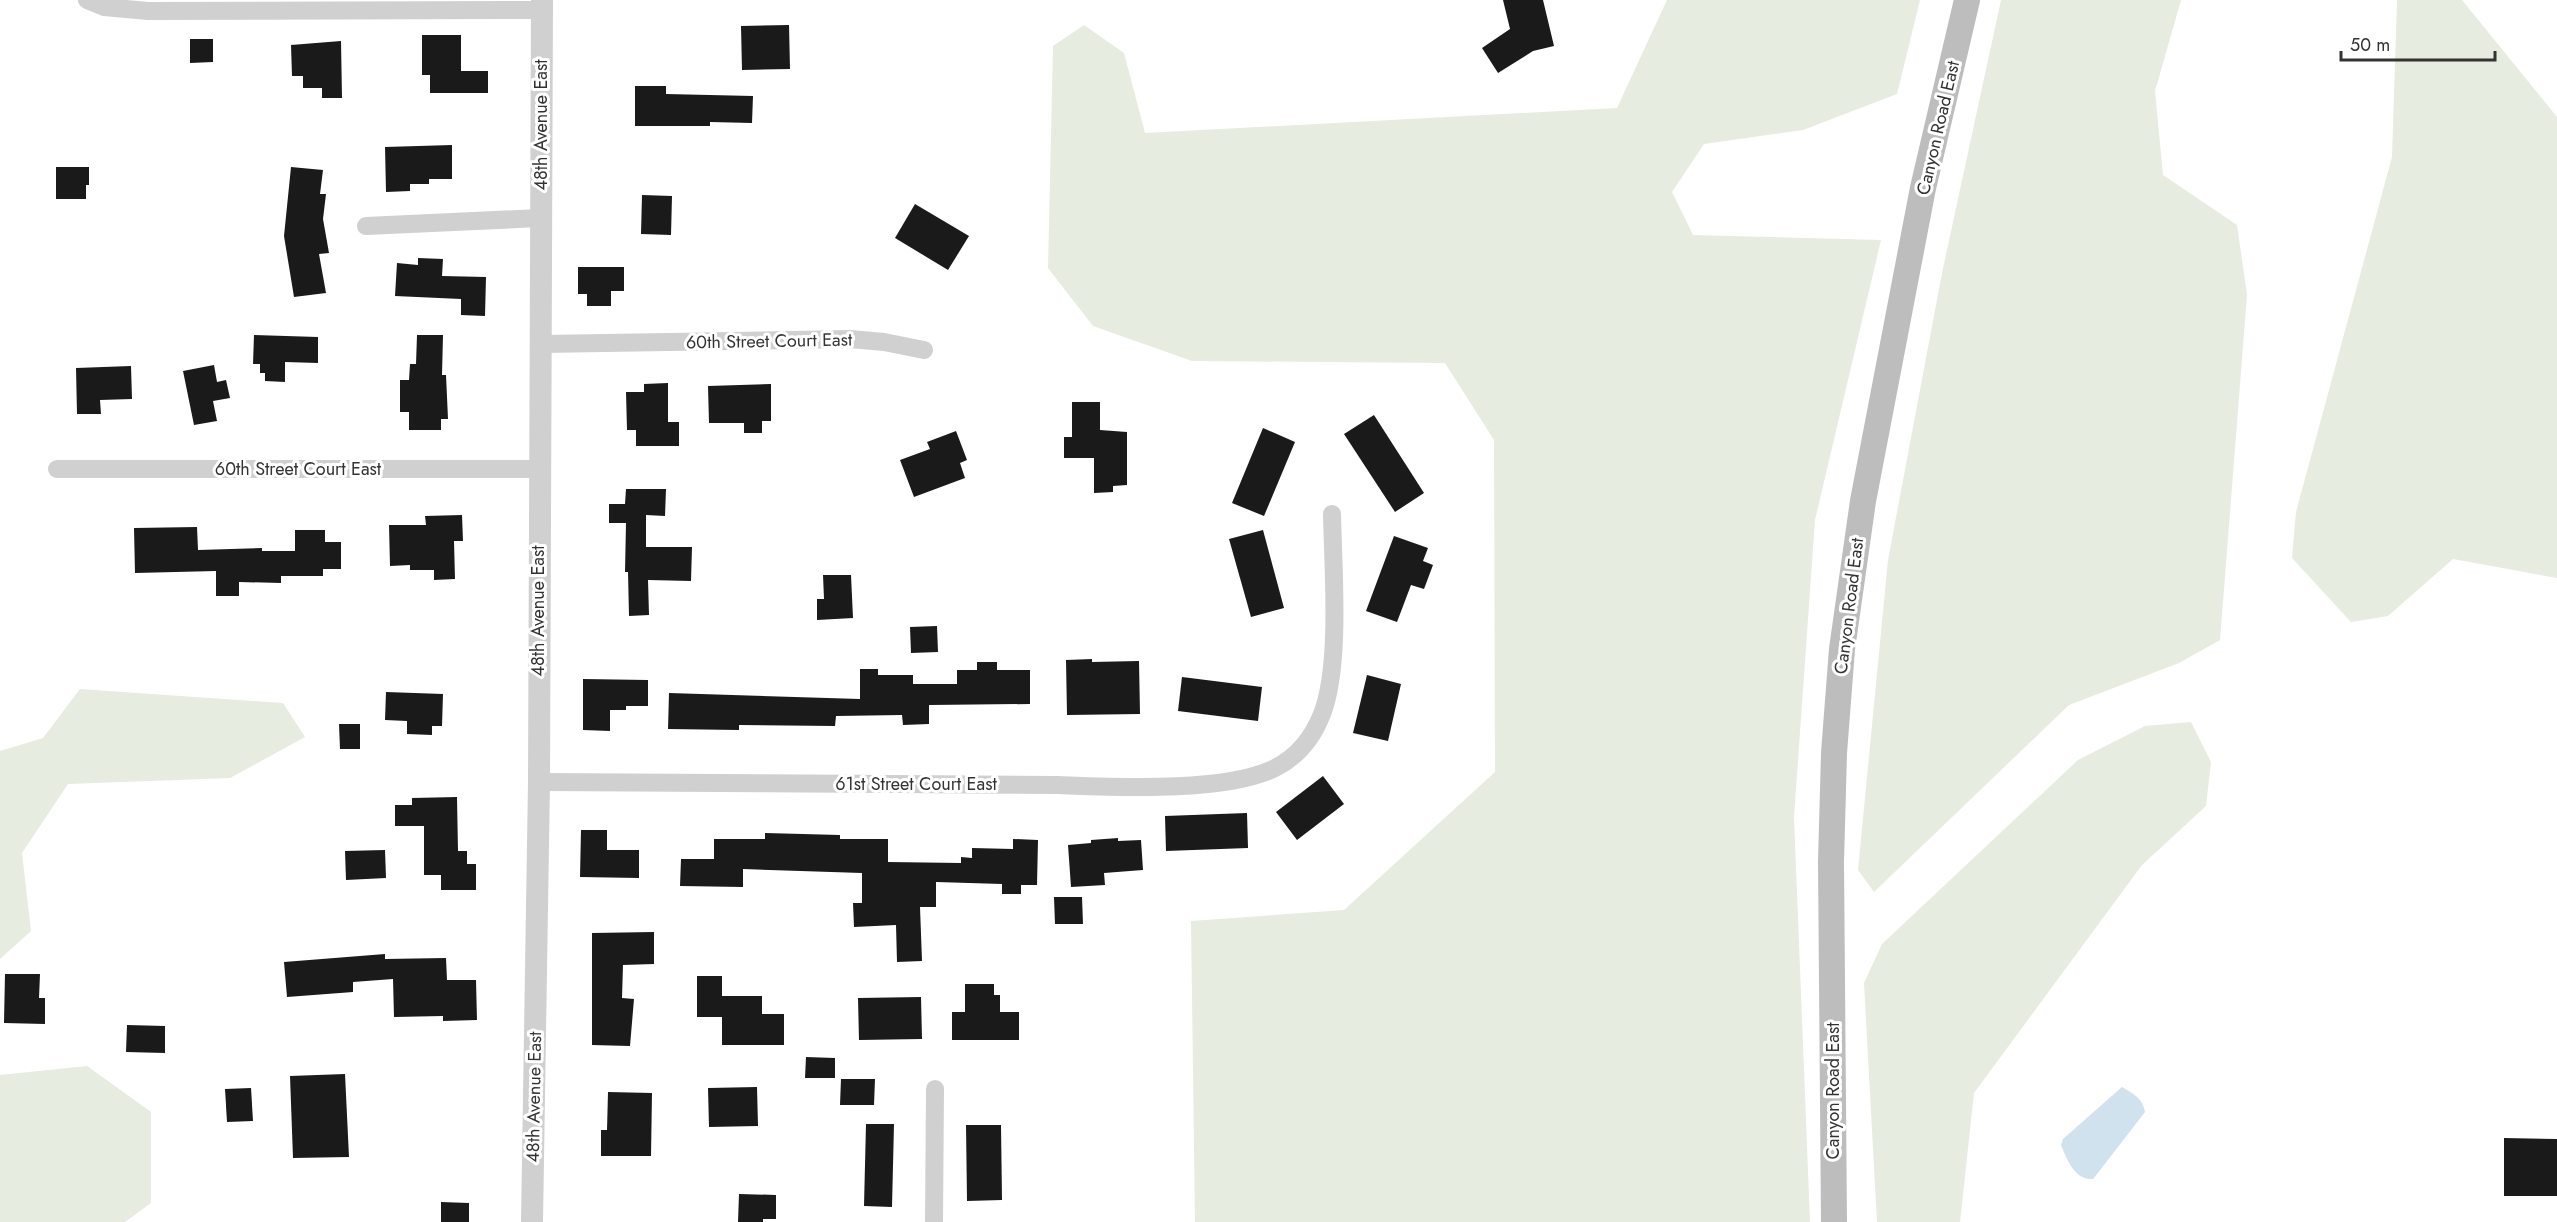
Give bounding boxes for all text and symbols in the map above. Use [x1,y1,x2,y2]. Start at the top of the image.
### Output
scale bar [2341,24,2496,62]
text: 50 m [2350,32,2390,58]
street label: Canyon Road East [1910,58,1966,198]
street label: 48th Avenue East [528,59,554,191]
street label: 60th Street Court East [686,327,853,355]
street label: 60th Street Court East [215,456,382,482]
street label: Canyon Road East [1828,536,1870,676]
street label: 48th Avenue East [525,545,551,677]
street label: 61st Street Court East [835,771,997,797]
street label: Canyon Road East [1820,1022,1846,1160]
street label: 48th Avenue East [520,1031,548,1163]

